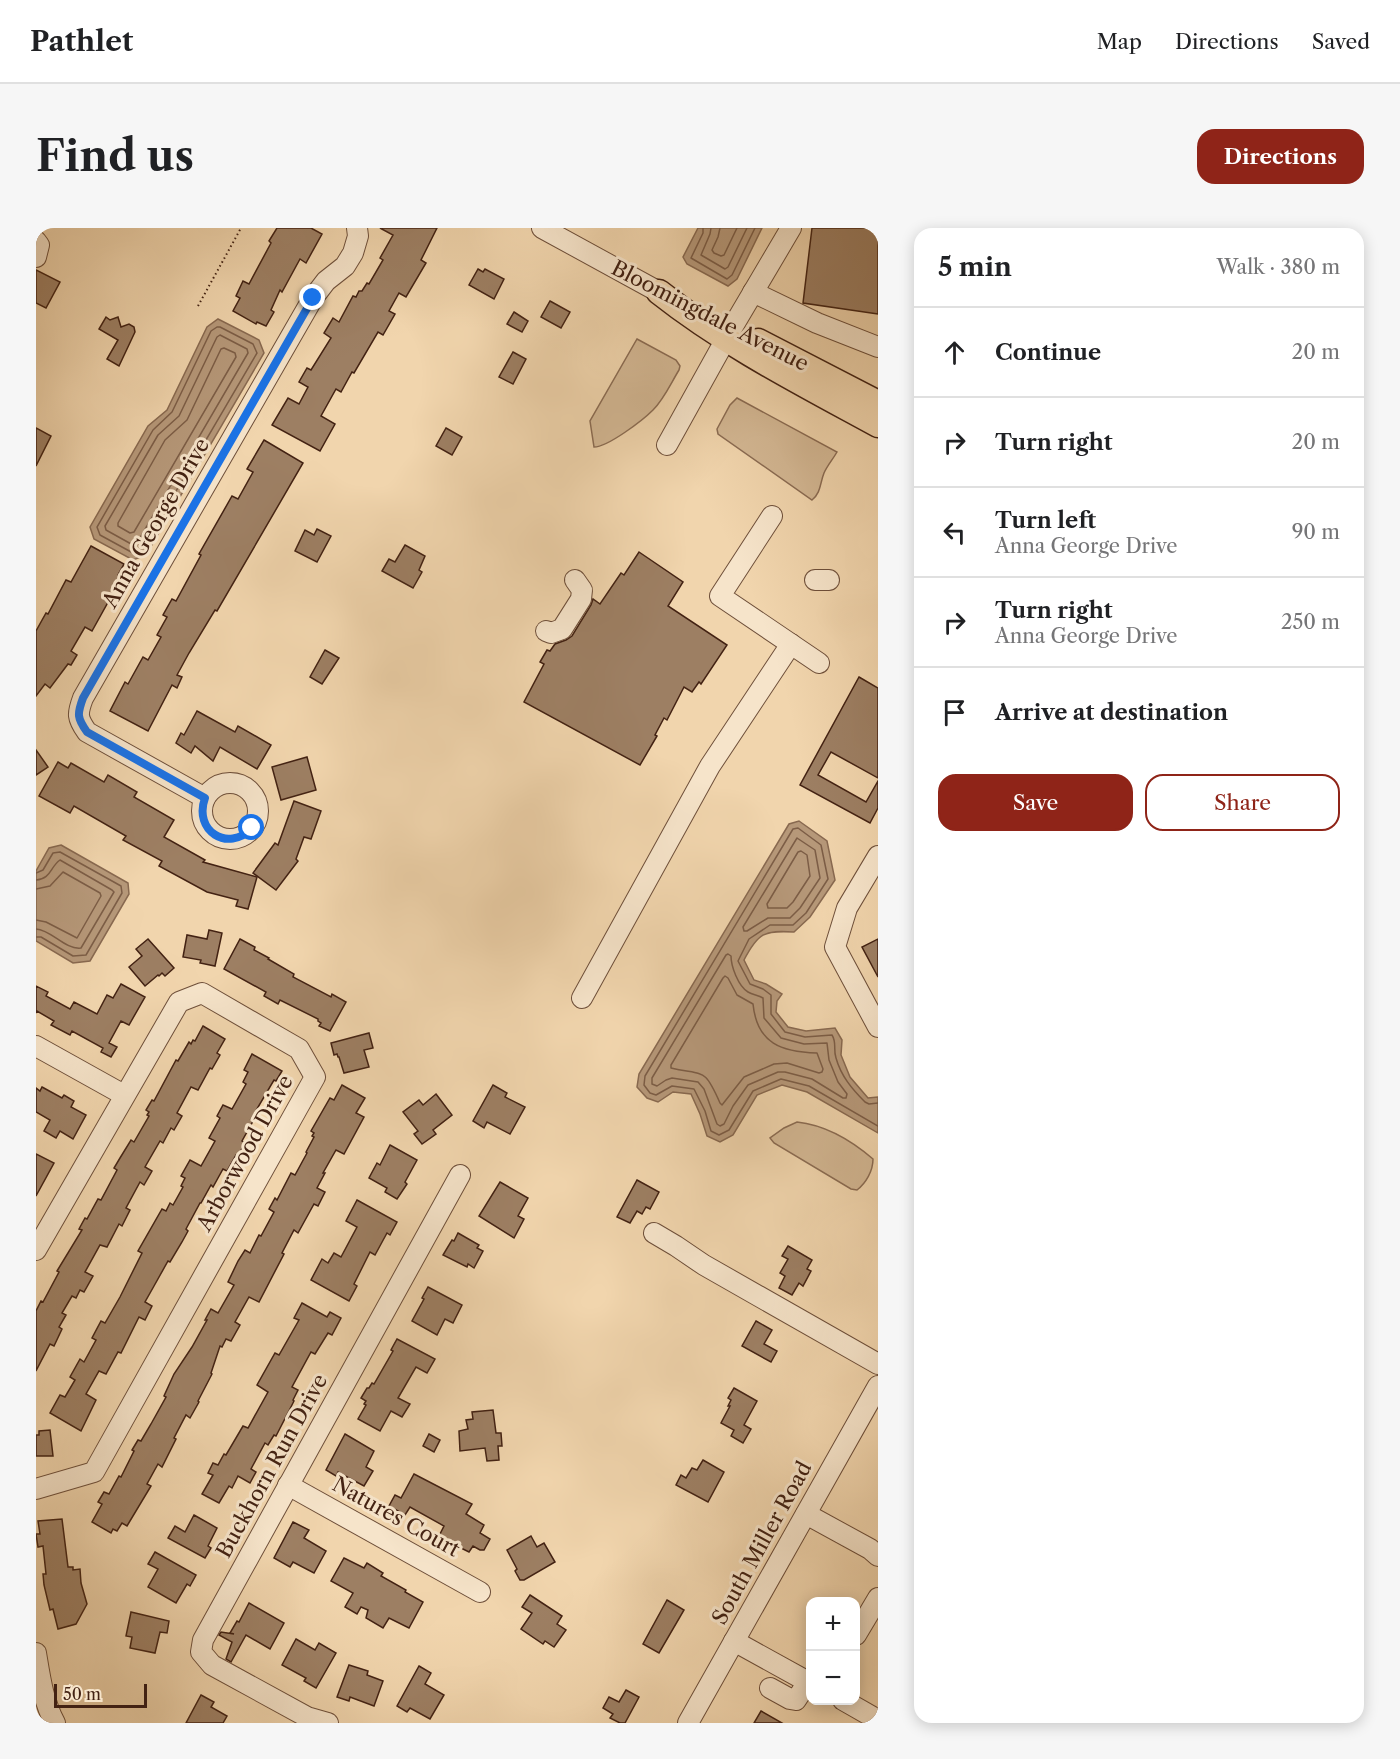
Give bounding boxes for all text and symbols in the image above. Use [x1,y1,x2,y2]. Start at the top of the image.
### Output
text: Pathlet [30,24,133,58]
text: Map [1097,29,1142,54]
text: Directions [1175,29,1279,54]
text: Saved [1312,29,1370,54]
button: Directions [1197,129,1364,184]
text: Find us [36,130,194,182]
text: 5 min [938,251,1012,283]
street label: Bloomingdale Avenue [608,255,813,376]
text: Walk · 380 m [1216,255,1340,279]
route end [299,284,325,310]
icon: ahead [938,336,971,369]
text: Continue [995,339,1101,366]
text: 20 m [1292,340,1340,364]
icon: right [938,426,971,459]
text: Turn right [995,429,1113,456]
text: 20 m [1292,430,1340,454]
street label: Anna George Drive [96,434,214,613]
text: Turn left [995,507,1096,534]
icon: left [938,516,971,549]
text: 90 m [1292,520,1340,544]
text: Anna George Drive [995,534,1177,558]
text: Turn right [995,597,1113,624]
icon: right [938,606,971,639]
text: 250 m [1281,610,1340,634]
text: Anna George Drive [995,624,1177,648]
icon: arrive [938,696,971,729]
text: Arrive at destination [995,699,1228,726]
button: Save [938,774,1133,831]
button: Share [1145,774,1340,831]
route start [238,814,264,840]
street label: Arborwood Drive [191,1070,298,1236]
street label: Buckhorn Run Drive [211,1370,332,1562]
street label: South Miller Road [706,1457,817,1629]
street label: Natures Court [328,1471,465,1562]
map controls [806,1597,860,1705]
button: + [806,1597,860,1651]
button: − [806,1651,860,1705]
scale bar [54,1681,147,1708]
text: 50 m [63,1684,101,1704]

